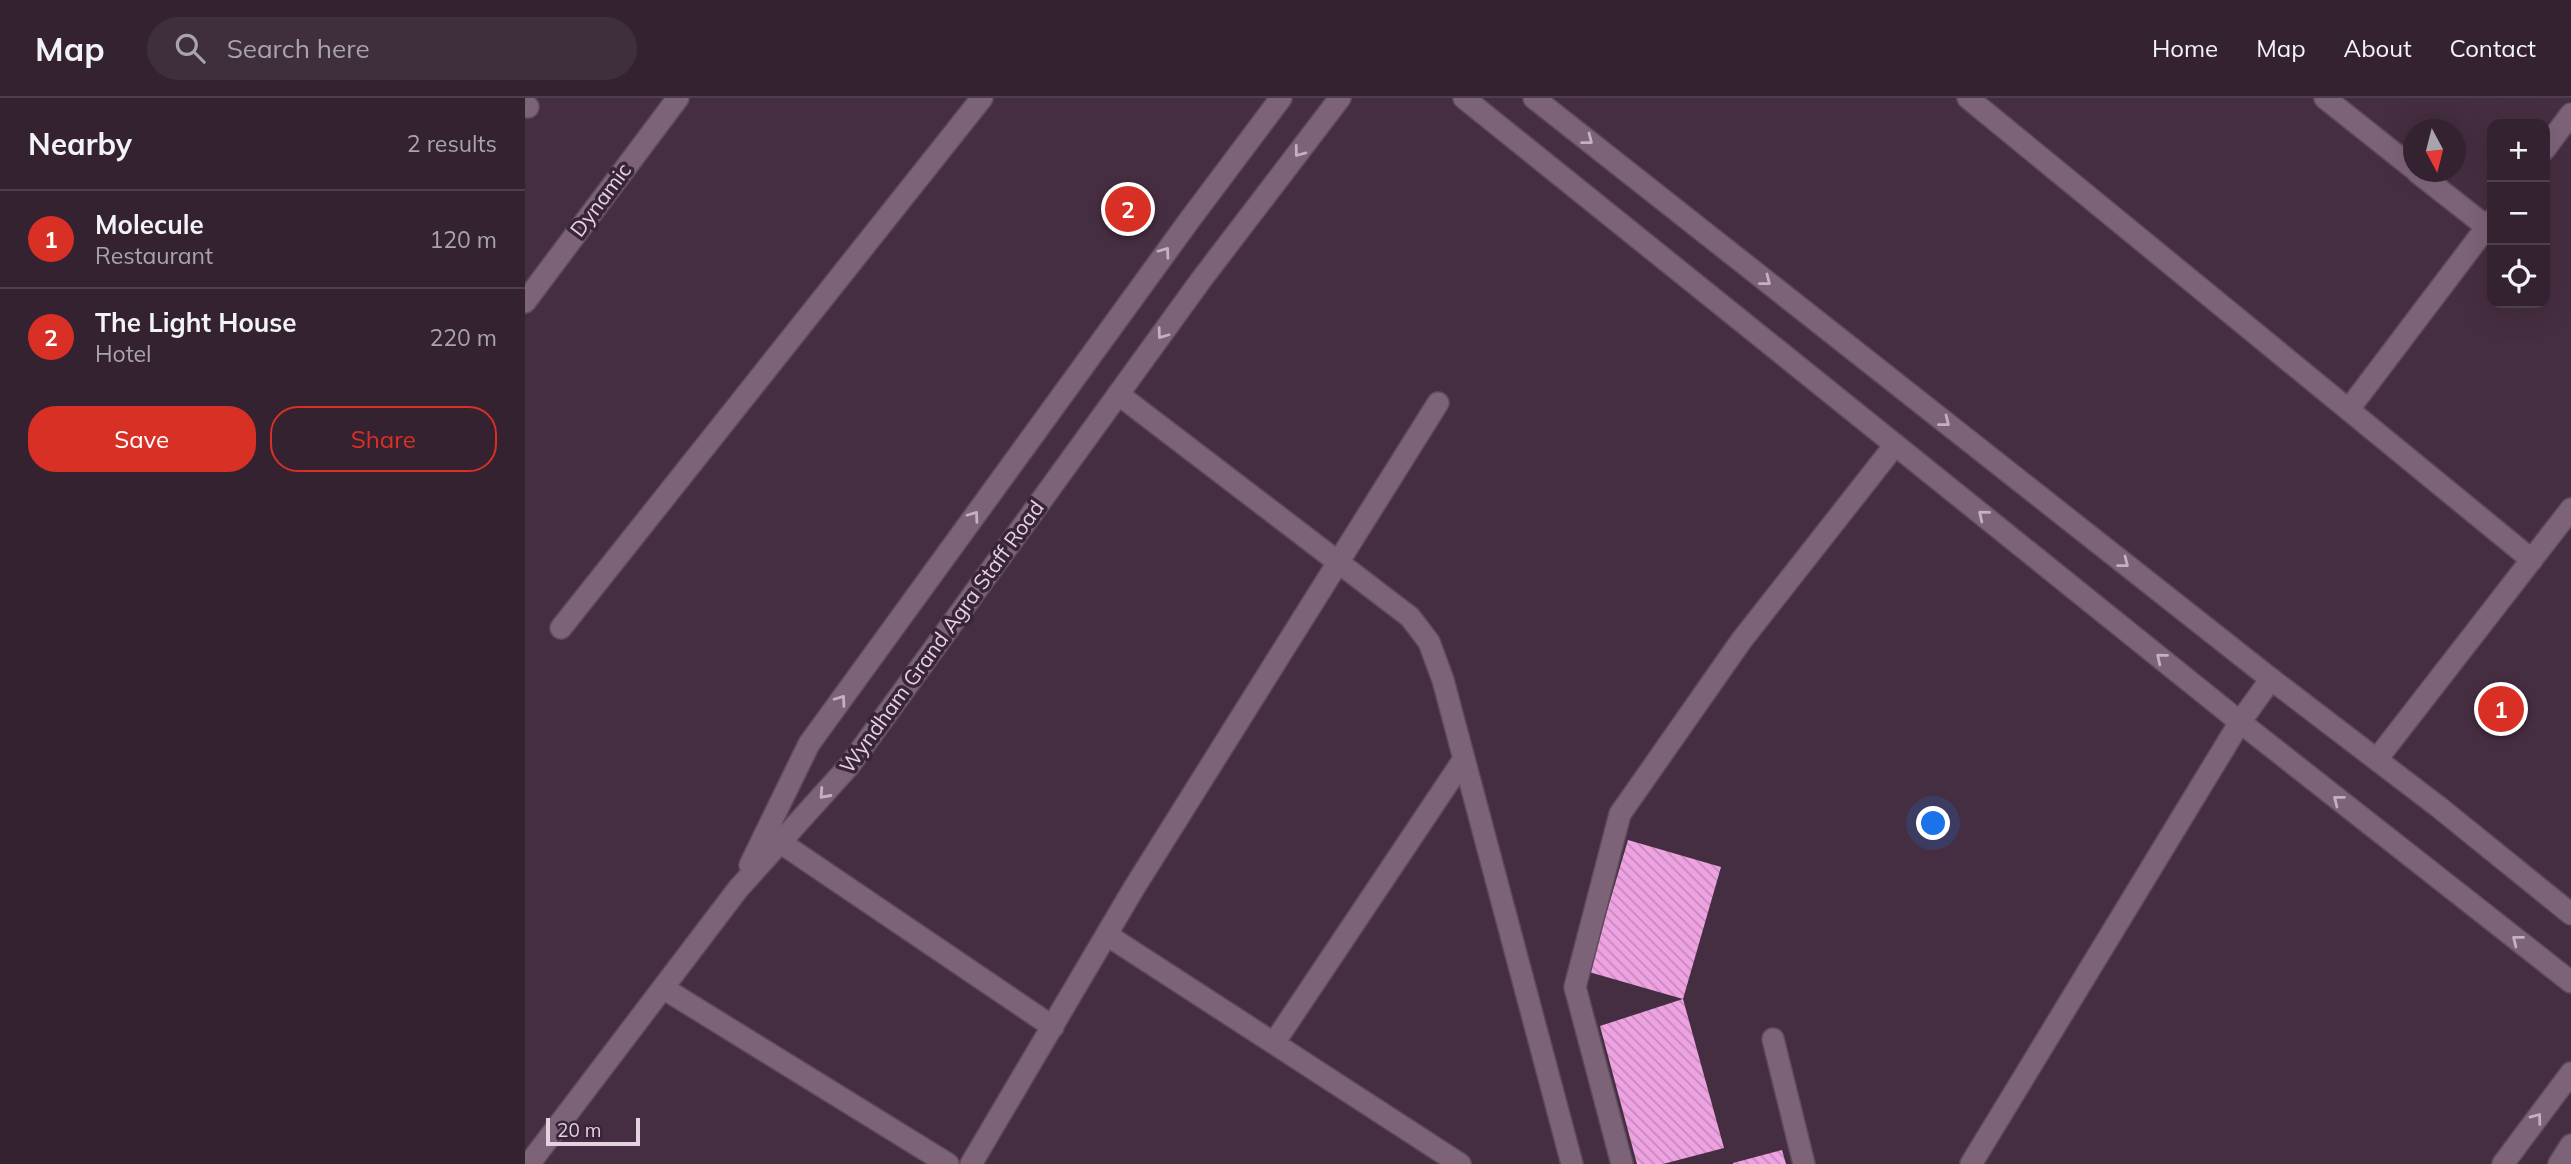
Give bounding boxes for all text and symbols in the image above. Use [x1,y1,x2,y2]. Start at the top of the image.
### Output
search box [147,17,637,80]
text: Map [35,28,105,69]
icon: search [171,29,209,67]
text: Search here [227,32,370,65]
text: Home [2152,33,2218,63]
text: Map [2256,33,2306,63]
text: About [2344,33,2412,63]
text: Contact [2450,33,2536,63]
north arrow [2403,119,2466,182]
map controls [2487,119,2550,308]
button: + [2487,119,2550,182]
text: Nearby [28,125,132,163]
text: 2 results [407,129,497,158]
one-way arrow [1580,132,1592,145]
one-way arrow [1294,145,1307,157]
street label: Dynamic [564,157,636,241]
button: − [2487,182,2550,245]
pin: 2 [1105,183,1151,235]
text: Molecule [95,208,204,241]
text: 1 [44,225,58,254]
text: 120 m [429,225,497,254]
text: Restaurant [95,241,213,270]
button: locate [2487,245,2550,308]
one-way arrow [1157,248,1170,260]
one-way arrow [1758,273,1771,285]
text: The Light House [95,306,297,339]
text: 2 [44,323,58,352]
text: 220 m [429,323,497,352]
one-way arrow [1158,326,1170,339]
text: Hotel [95,339,152,368]
button: Save [28,406,256,472]
button: Share [270,406,497,472]
one-way arrow [1937,413,1950,426]
street label: Wyndham Grand Agra Staff Road [833,495,1049,778]
one-way arrow [966,511,978,524]
one-way arrow [1979,511,1991,524]
one-way arrow [2116,554,2128,567]
one-way arrow [2156,654,2169,666]
pin: 1 [2478,683,2524,735]
one-way arrow [833,695,845,708]
one-way arrow [820,786,832,799]
one-way arrow [2334,795,2346,808]
your location [1916,806,1950,840]
one-way arrow [2513,936,2525,949]
one-way arrow [2529,1114,2541,1126]
scale bar [546,1115,641,1147]
text: 20 m [557,1118,601,1142]

